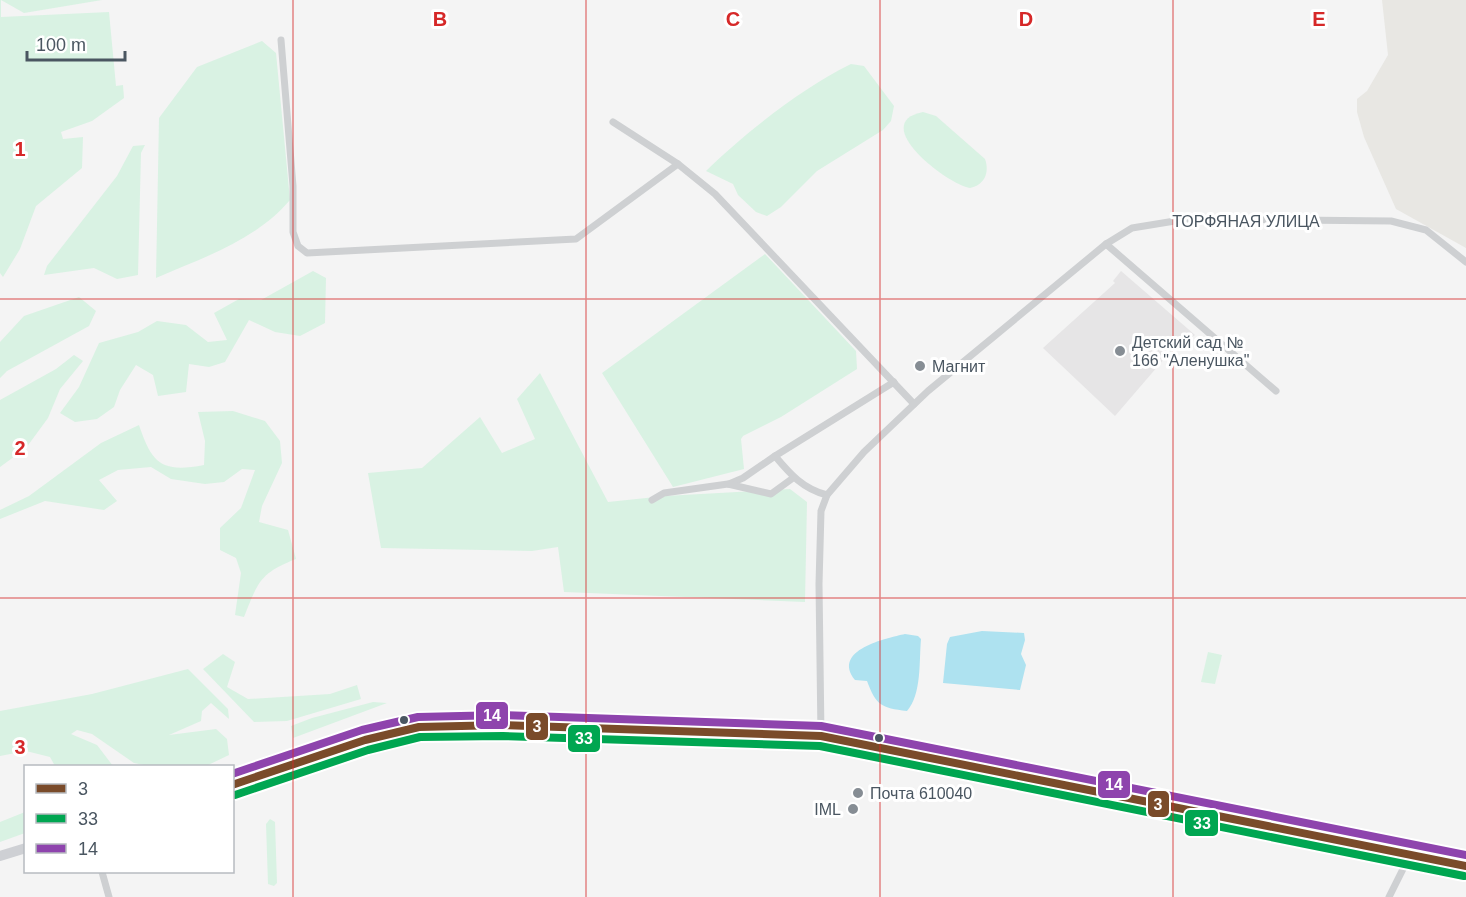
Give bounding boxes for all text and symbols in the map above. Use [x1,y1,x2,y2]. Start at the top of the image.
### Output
text: B [433,8,447,30]
text: C [726,8,740,30]
text: D [1019,8,1033,30]
text: E [1312,8,1326,30]
scale bar [27,24,124,62]
text: 100 m [36,35,86,55]
text: 1 [14,138,26,160]
street label: ТОРФЯНАЯ УЛИЦА [1172,213,1320,230]
place label: Детский сад № 166 "Аленушка" [1132,334,1249,369]
marker: Детский сад № 166 "Аленушка" [1113,344,1127,358]
place label: Магнит [932,358,986,375]
marker: Магнит [913,359,927,373]
text: 2 [14,437,26,459]
line badge: 14 [475,701,509,730]
text: 14 [483,707,501,724]
line badge: 3 [525,712,549,741]
unlabelled marker [398,714,410,726]
text: 3 [533,718,542,735]
line badge: 33 [567,724,601,753]
text: 33 [575,730,593,747]
unlabelled marker [873,732,885,744]
text: 3 [14,736,26,758]
legend [24,765,234,873]
line badge: 14 [1097,770,1131,799]
text: 14 [1105,776,1123,793]
text: 3 [78,779,88,799]
place label: Почта 610040 [870,785,972,802]
marker: Почта 610040 [851,786,865,800]
line badge: 3 [1147,790,1170,818]
text: 3 [1154,796,1163,813]
place label: IML [814,801,841,818]
marker: IML [846,802,860,816]
text: 33 [78,809,98,829]
line badge: 33 [1184,809,1219,837]
text: 33 [1193,815,1211,832]
text: 14 [78,839,98,859]

